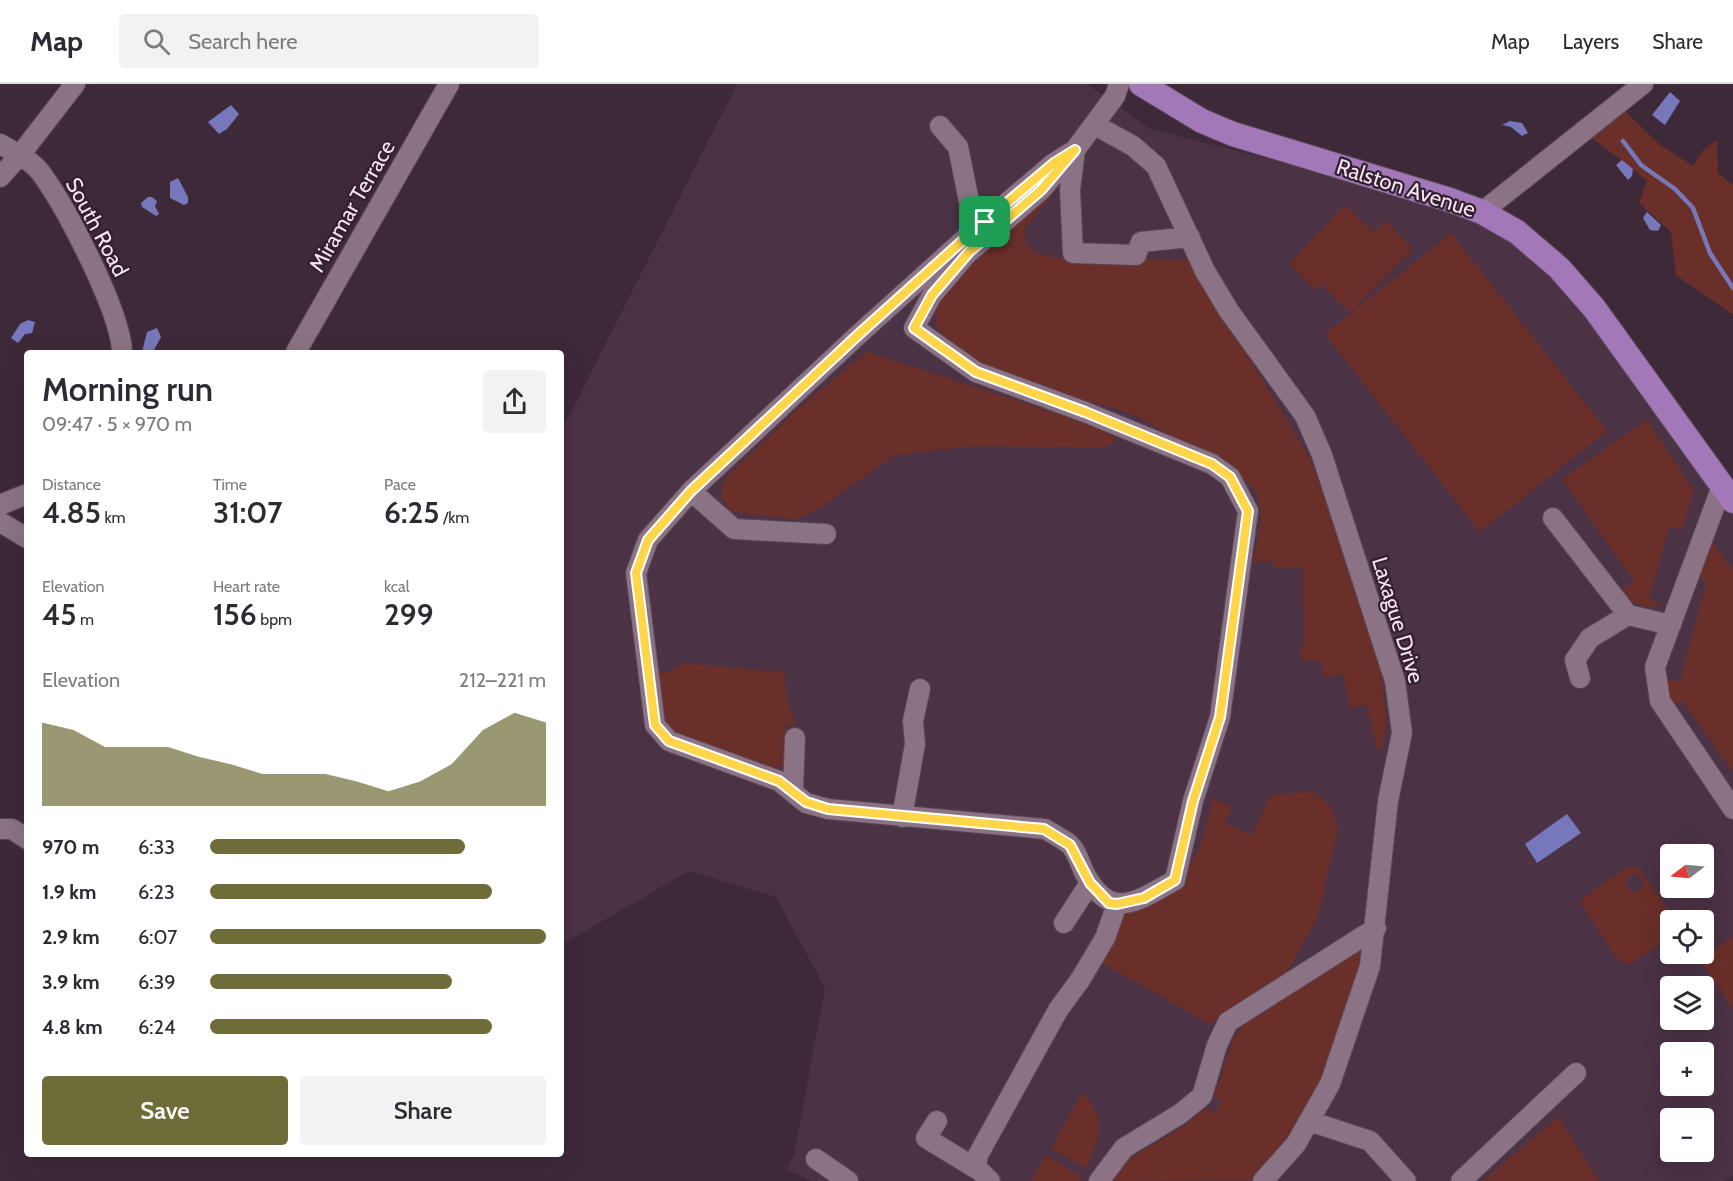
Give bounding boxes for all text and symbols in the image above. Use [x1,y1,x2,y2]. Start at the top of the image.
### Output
search box [119,14,539,68]
text: Map [30,24,83,58]
icon: search [140,25,173,58]
text: Search here [188,28,297,55]
text: Map [1491,29,1530,54]
text: Layers [1563,29,1619,54]
text: Share [1652,29,1703,54]
street label: Miramar Terrace [303,135,401,277]
street label: Ralston Avenue [1333,153,1479,223]
street label: South Road [60,173,134,281]
pin [959,196,1010,247]
icon: arrive [968,205,1001,238]
text: Morning run [42,369,213,409]
button: share [483,370,546,433]
text: 09:47 · 5 × 970 m [42,412,192,436]
text: Distance [42,475,101,494]
text: Time [213,475,247,494]
text: Pace [384,475,416,494]
text: 4.85 [42,494,101,531]
text: 31:07 [213,494,283,531]
text: 6:25 [384,494,439,531]
text: km [101,508,126,527]
text: /km [439,508,469,527]
street label: Laxague Drive [1366,554,1430,686]
text: Elevation [42,577,105,596]
text: Heart rate [213,577,280,596]
text: kcal [384,577,410,596]
text: 45 [42,596,76,633]
text: 156 [213,596,257,633]
text: 299 [384,596,434,633]
text: m [76,610,94,629]
text: bpm [257,610,292,629]
text: Elevation [42,668,120,692]
text: 212–221 m [459,668,546,692]
text: 970 m [42,835,99,859]
text: 6:33 [138,835,175,859]
north arrow [1660,844,1714,898]
map controls [1660,844,1714,1162]
text: 1.9 km [42,880,96,904]
text: 6:23 [138,880,175,904]
button: locate [1660,910,1714,964]
text: 2.9 km [42,925,100,949]
text: 6:07 [138,925,177,949]
text: 3.9 km [42,970,100,994]
text: 6:39 [138,970,176,994]
button: layers [1660,976,1714,1030]
text: 4.8 km [42,1015,103,1039]
text: 6:24 [138,1015,176,1039]
button: + [1660,1042,1714,1096]
button: Save [42,1076,288,1145]
button: Share [300,1076,546,1145]
button: − [1660,1108,1714,1162]

